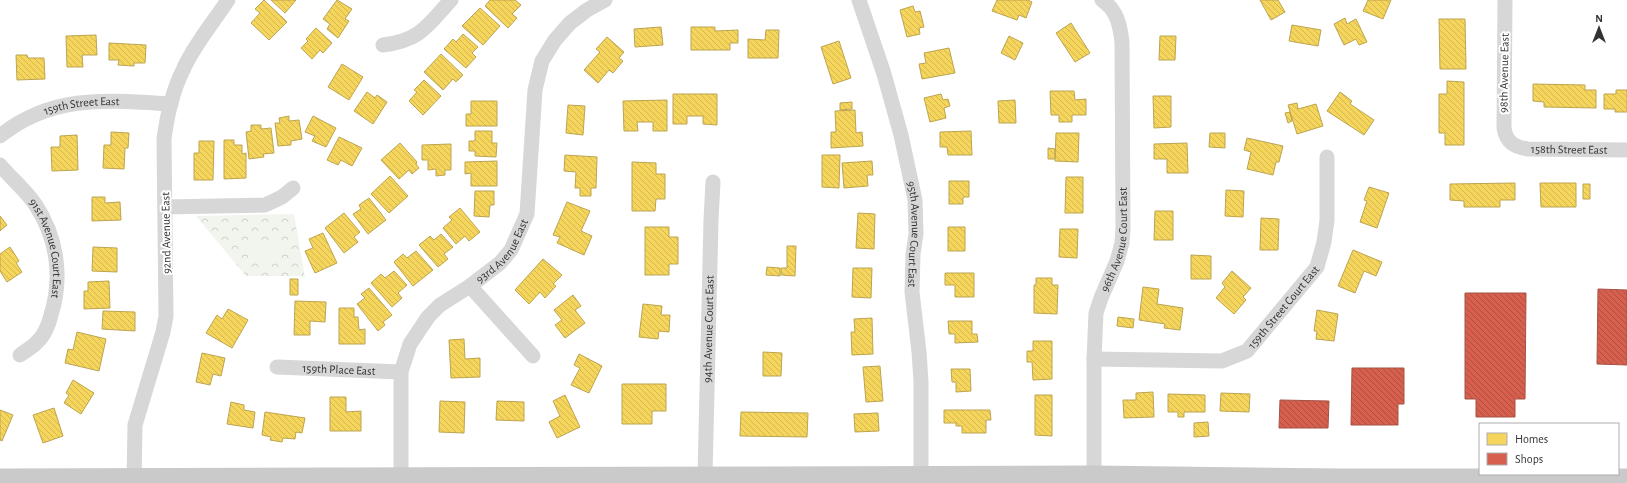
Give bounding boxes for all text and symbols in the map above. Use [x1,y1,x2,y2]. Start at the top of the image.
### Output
north arrow [1579,8,1619,48]
text: N [1595,13,1603,24]
street label: 98th Avenue East [1497,33,1511,113]
street label: 159th Street East [42,95,120,117]
street label: 158th Street East [1531,143,1608,156]
street label: 95th Avenue Court East [905,180,922,288]
street label: 96th Avenue Court East [1098,187,1129,294]
street label: 92nd Avenue East [159,192,173,274]
street label: 91st Avenue Court East [27,196,63,299]
street label: 93rd Avenue East [474,217,530,285]
street label: 159th Street Court East [1246,263,1322,351]
street label: 94th Avenue Court East [701,275,716,383]
street label: 159th Place East [302,362,376,377]
legend [1479,423,1619,475]
text: Homes [1515,433,1548,445]
text: Shops [1515,453,1543,465]

